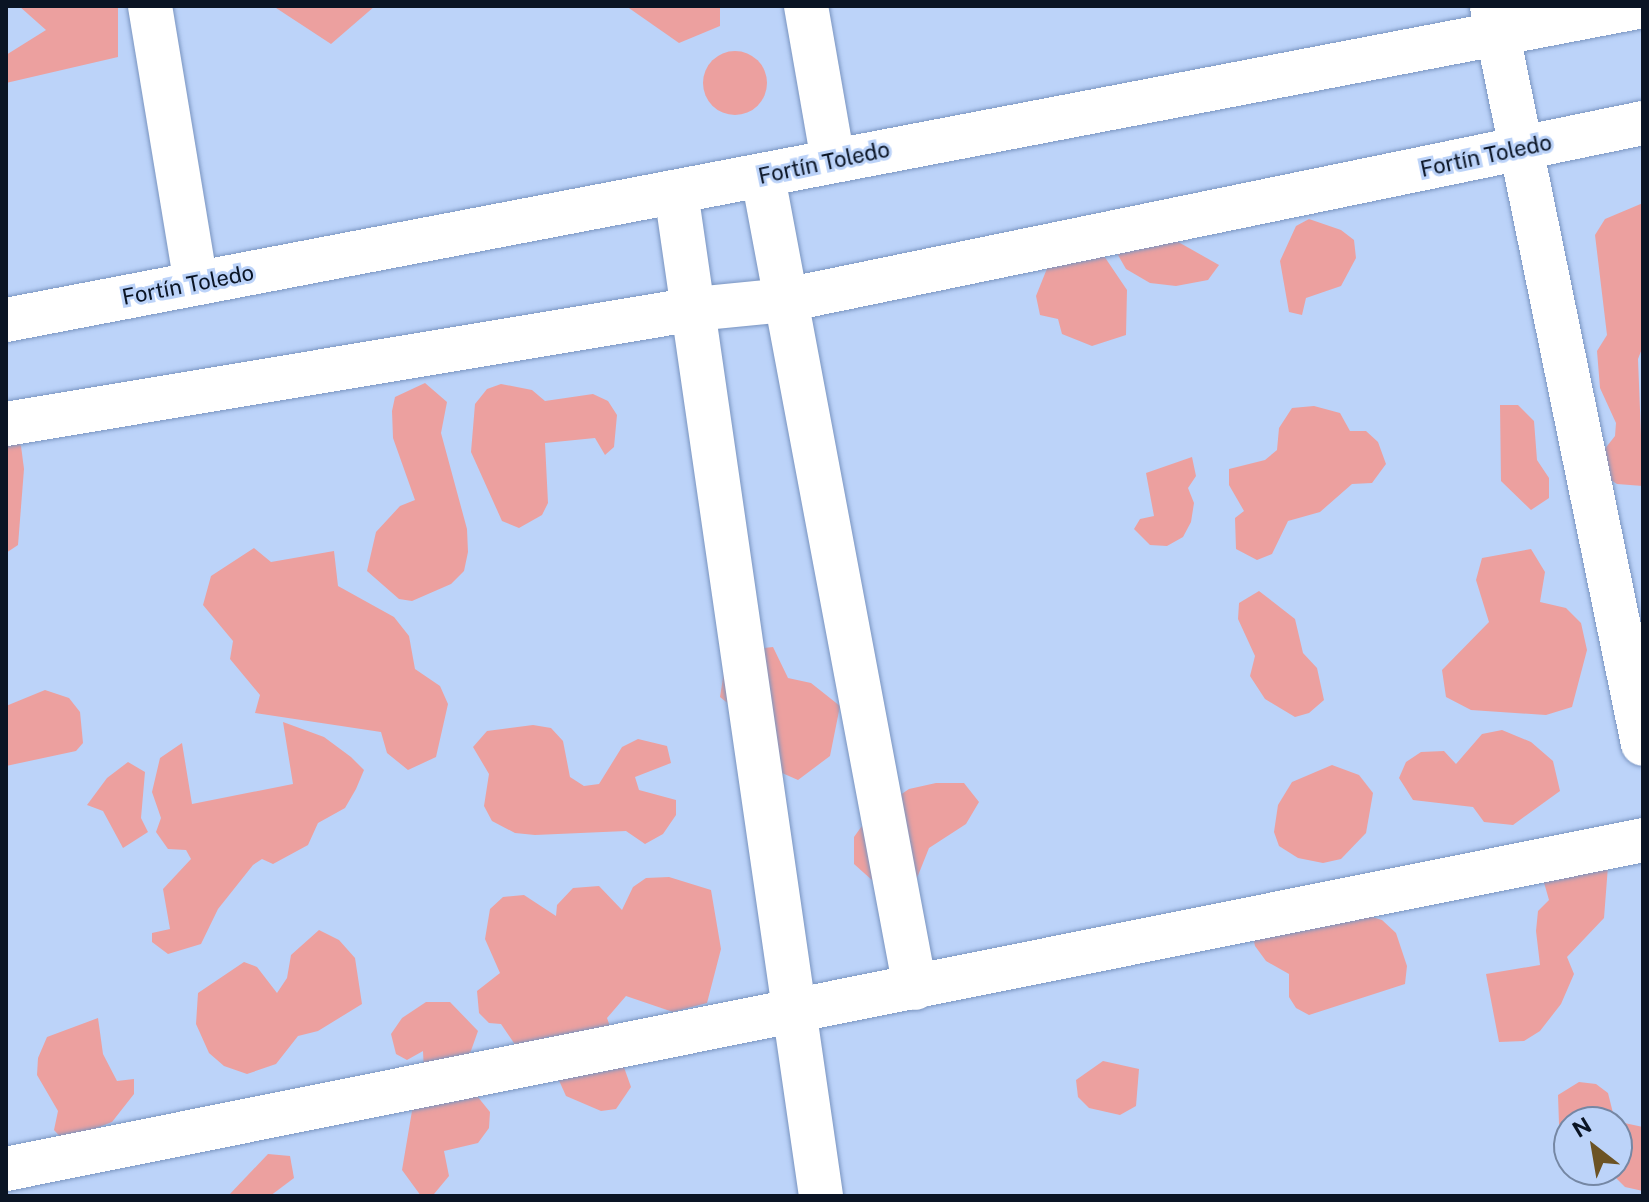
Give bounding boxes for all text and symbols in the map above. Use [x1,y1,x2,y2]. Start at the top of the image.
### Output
street label: Fortín Toledo [1418,129,1554,183]
street label: Fortín Toledo [756,136,892,190]
street label: Fortín Toledo [120,259,256,311]
north arrow [1553,1106,1633,1186]
text: N [1568,1112,1596,1143]

